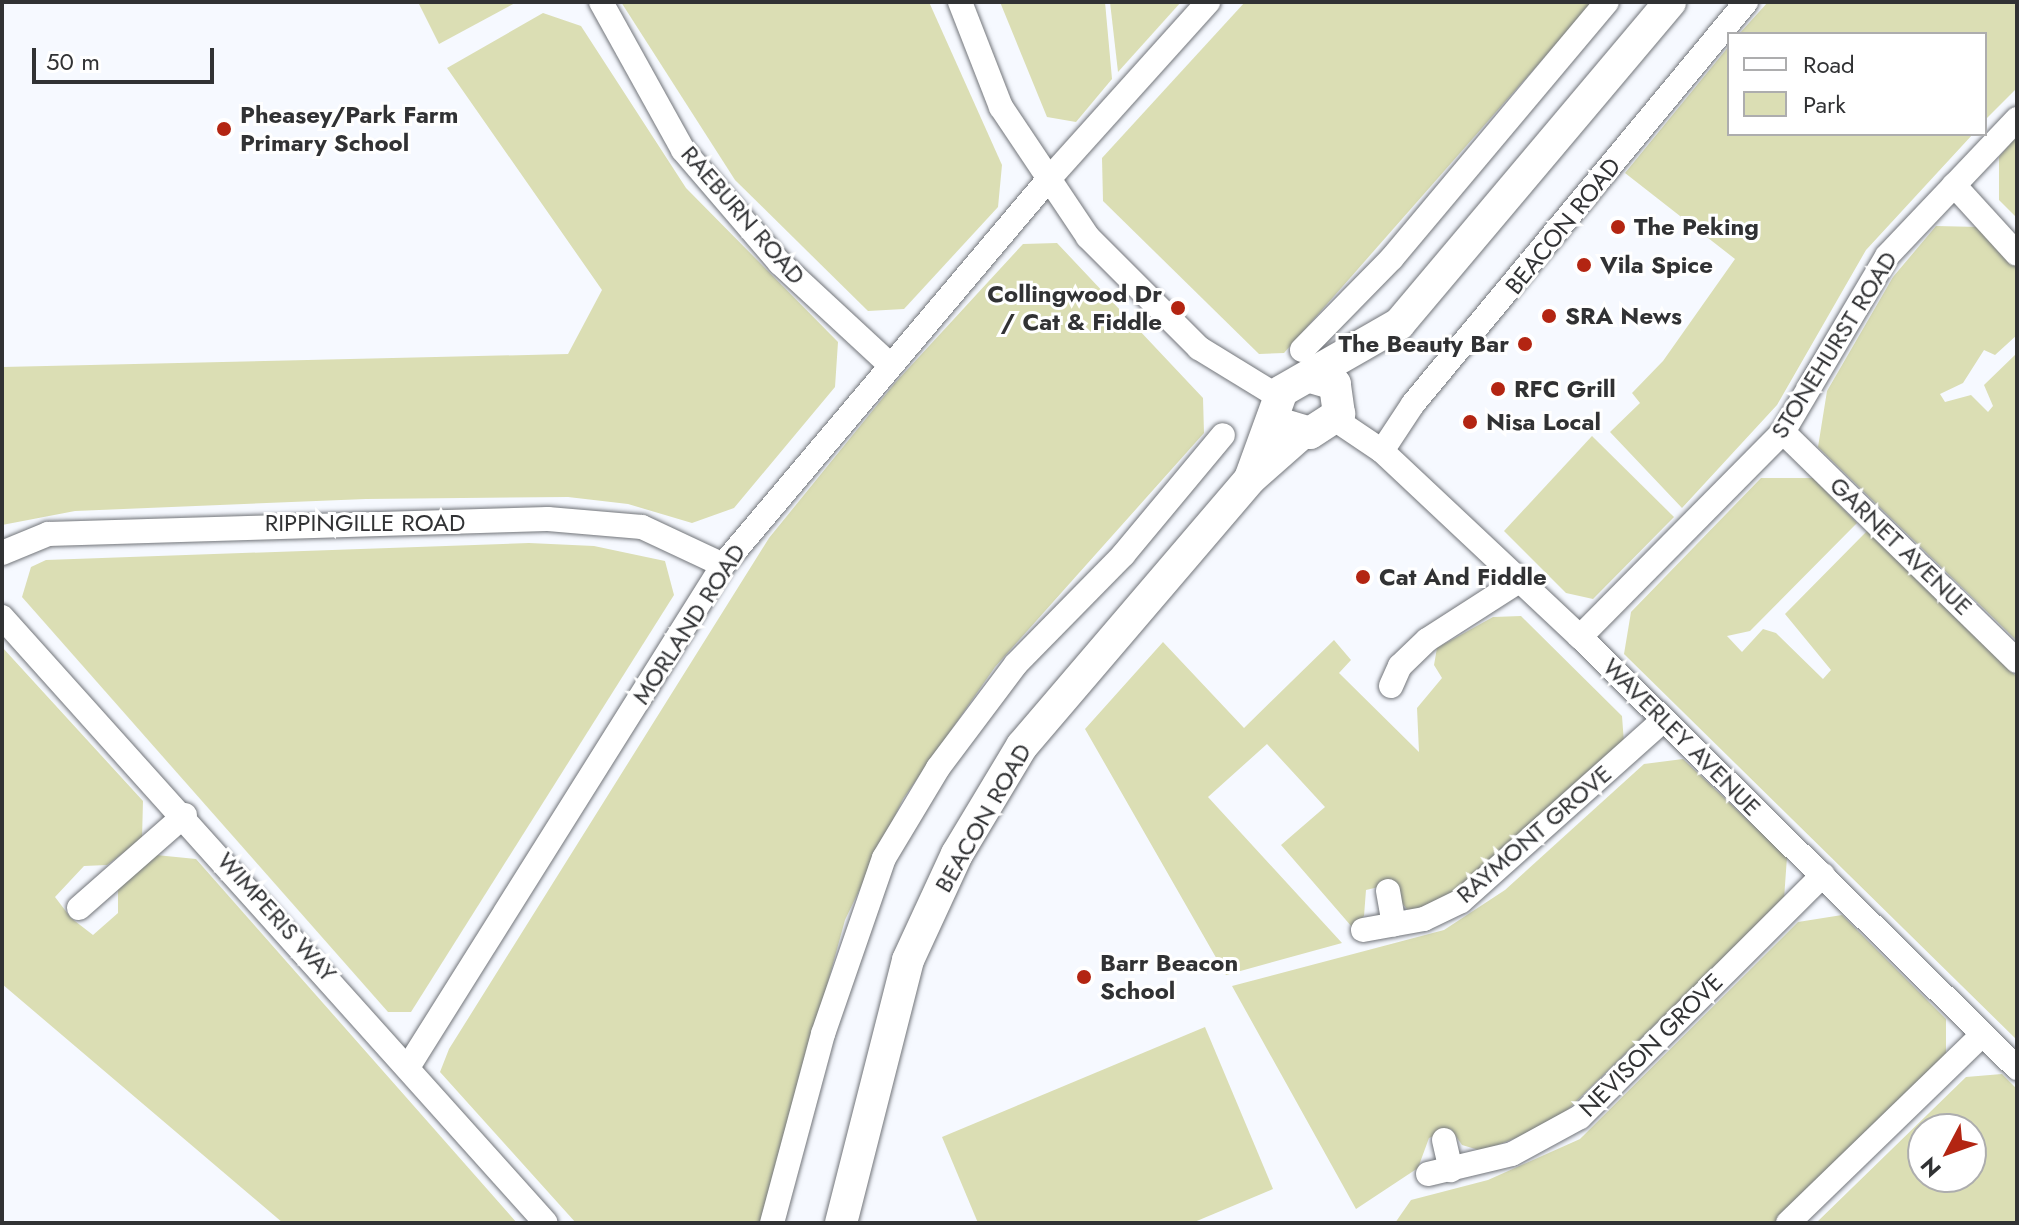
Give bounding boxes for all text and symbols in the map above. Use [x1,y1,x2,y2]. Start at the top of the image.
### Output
scale bar [36,32,218,82]
legend [1727,32,1987,136]
text: 50 m [46,44,100,79]
text: Road [1803,47,1855,82]
text: Park [1803,87,1846,122]
place label: Pheasey/Park Farm Primary School [240,101,458,157]
marker: Pheasey/Park Farm Primary School [215,120,233,138]
street label: RAEBURN ROAD [675,140,811,290]
street label: BEACON ROAD [1499,152,1627,300]
place label: The Peking [1634,213,1759,241]
marker: The Peking [1609,218,1627,236]
street label: STONEHURST ROAD [1765,246,1903,444]
place label: Vila Spice [1600,251,1713,279]
marker: Vila Spice [1575,256,1593,274]
place label: Collingwood Dr / Cat & Fiddle [987,280,1162,336]
marker: Collingwood Dr / Cat & Fiddle [1169,299,1187,317]
place label: SRA News [1565,302,1682,330]
marker: SRA News [1540,307,1558,325]
place label: The Beauty Bar [1338,330,1509,358]
marker: The Beauty Bar [1516,335,1534,353]
place label: RFC Grill [1514,375,1616,403]
marker: RFC Grill [1489,380,1507,398]
place label: Nisa Local [1486,408,1601,436]
marker: Nisa Local [1461,413,1479,431]
street label: GARNET AVENUE [1824,471,1978,621]
street label: RIPPINGILLE ROAD [265,509,465,537]
street label: MORLAND ROAD [627,539,751,709]
place label: Cat And Fiddle [1379,563,1547,591]
marker: Cat And Fiddle [1354,568,1372,586]
street label: WAVERLEY AVENUE [1597,652,1767,822]
street label: BEACON ROAD [929,739,1037,897]
street label: RAYMONT GROVE [1451,759,1617,909]
street label: WIMPERIS WAY [211,846,343,988]
place label: Barr Beacon School [1100,949,1238,1005]
street label: NEVISON GROVE [1573,967,1729,1123]
marker: Barr Beacon School [1075,968,1093,986]
north arrow [1907,1113,1987,1193]
text: N [1913,1150,1948,1185]

